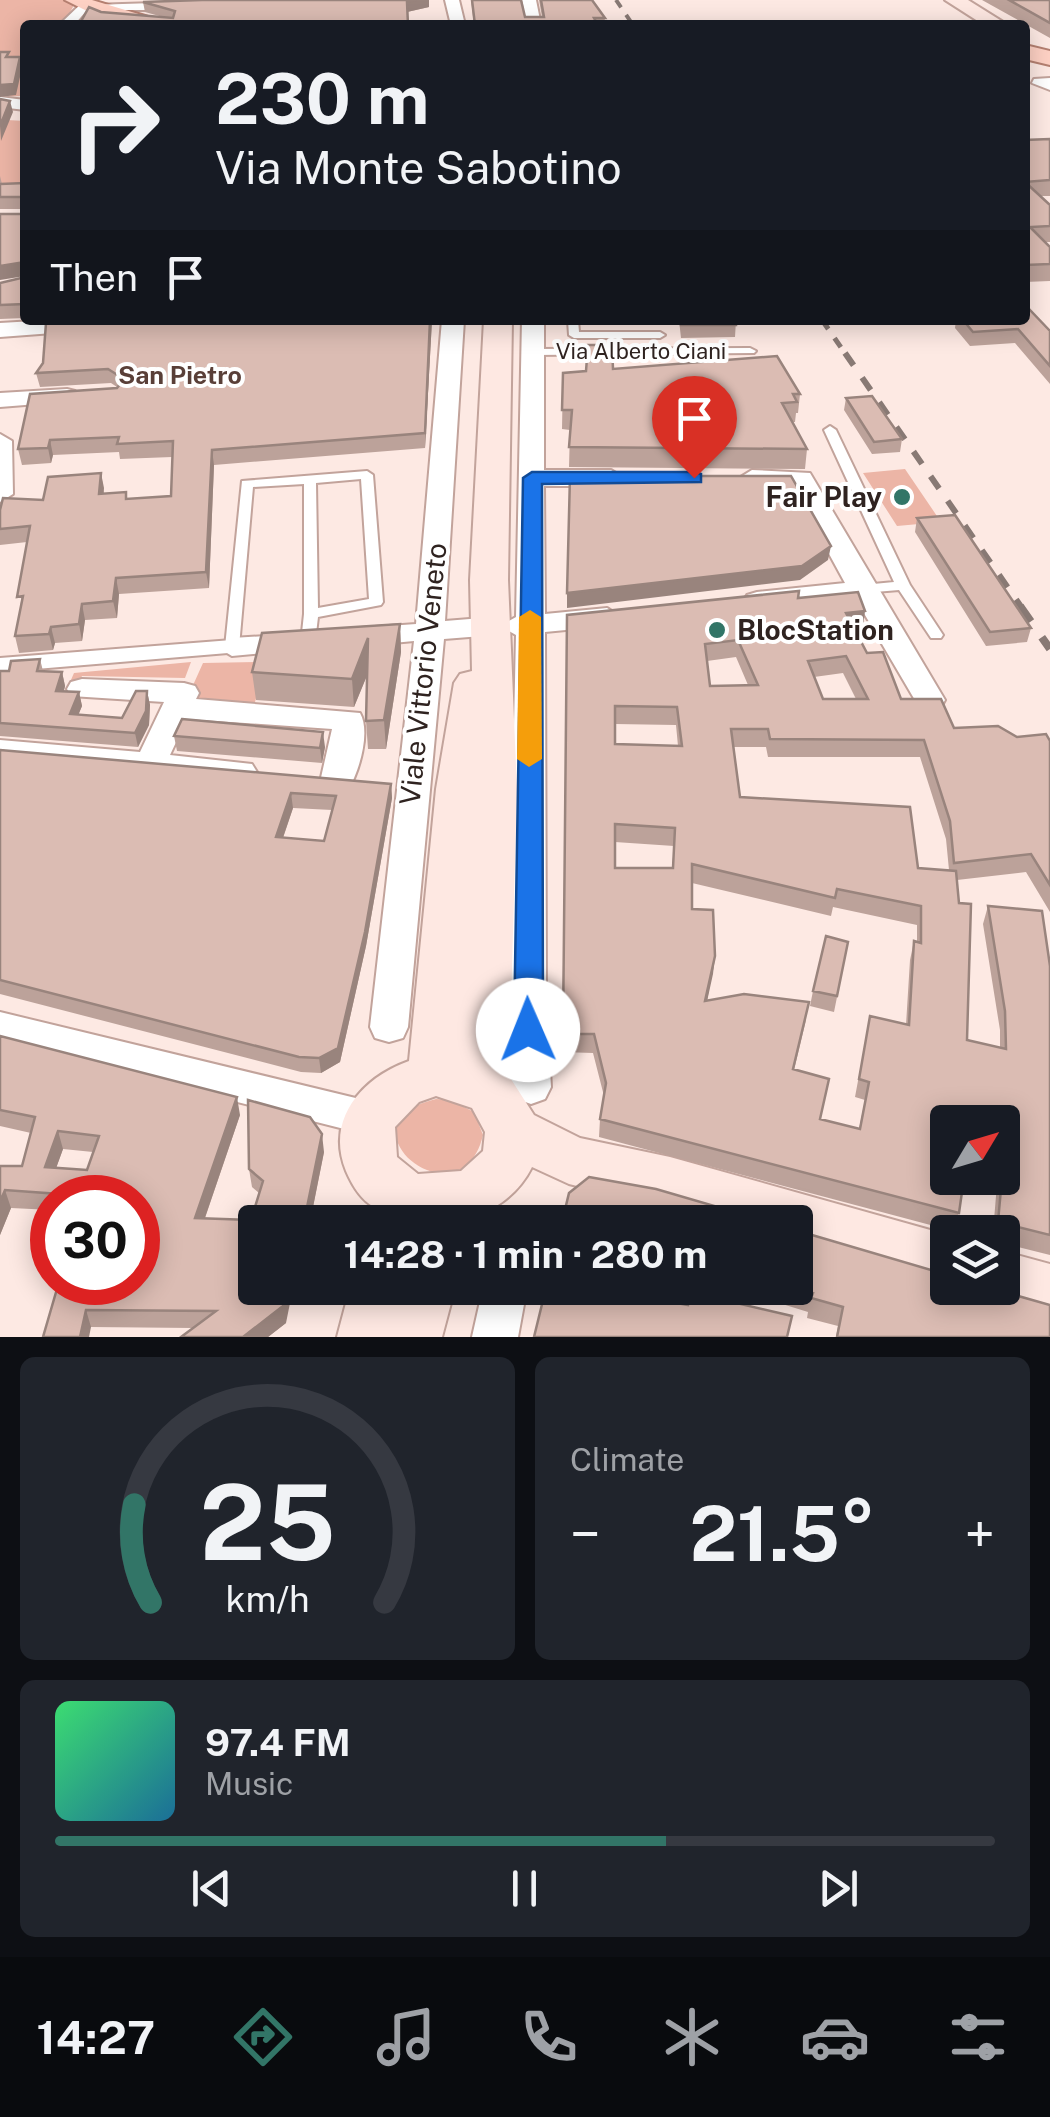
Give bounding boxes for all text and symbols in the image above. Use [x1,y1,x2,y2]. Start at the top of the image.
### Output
text: 230 m [215,57,429,140]
icon: right [50,60,180,190]
text: Via Monte Sabotino [215,141,622,194]
icon: arrive [158,250,213,305]
text: Then [50,255,138,300]
street label: Via Alberto Ciani [556,338,726,364]
district label: San Pietro [118,360,242,390]
pin [652,376,737,479]
icon: arrive [667,391,722,446]
place label: Fair Play [765,480,882,513]
marker: Fair Play [891,486,913,508]
street label: Viale Vittorio Veneto [392,541,453,807]
place label: BlocStation [737,613,894,646]
marker: BlocStation [706,619,728,641]
position arrow [476,978,580,1082]
north arrow [930,1105,1020,1195]
map controls [930,1105,1020,1305]
speed limit sign: 30 [30,1175,160,1305]
button: layers [930,1215,1020,1305]
text: 14:28 · 1 min · 280 m [344,1232,707,1277]
text: Climate [570,1441,684,1478]
text: 25 [199,1461,336,1583]
text: 21.5° [689,1490,876,1578]
text: − [570,1502,601,1566]
text: + [965,1502,995,1566]
text: km/h [225,1578,310,1620]
text: 97.4 FM [205,1720,351,1765]
text: Music [205,1765,293,1802]
icon: previous [184,1861,239,1916]
icon: pause [497,1861,552,1916]
icon: next [811,1861,866,1916]
icon: directions [228,2002,298,2072]
icon: music [371,2002,441,2072]
icon: phone [514,2002,584,2072]
icon: climate [657,2002,727,2072]
icon: car [800,2002,870,2072]
icon: filters [943,2002,1013,2072]
text: 14:27 [37,2011,155,2064]

